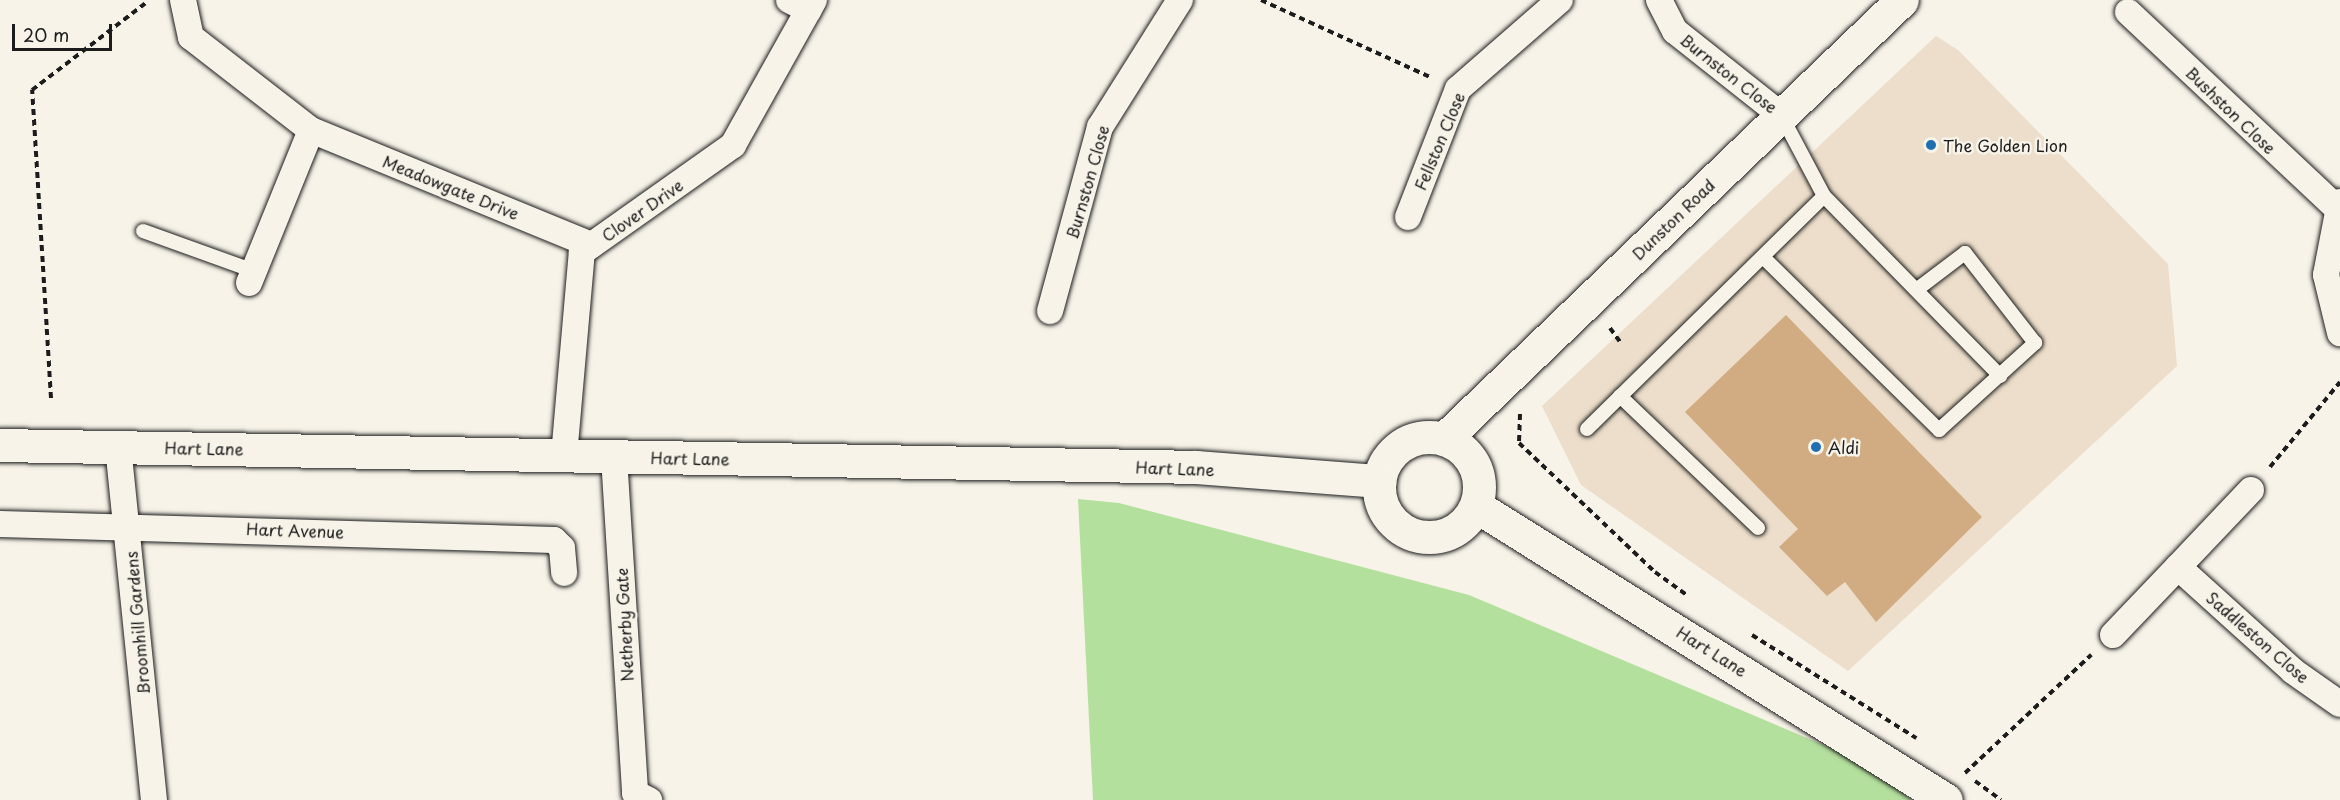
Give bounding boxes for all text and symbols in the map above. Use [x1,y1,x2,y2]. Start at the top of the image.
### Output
scale bar [15,12,116,50]
text: 20 m [23,21,69,48]
street label: Burnston Close [1677,29,1781,117]
street label: Bushston Close [2182,63,2280,157]
street label: Fellston Close [1410,89,1468,193]
street label: Burnston Close [1062,123,1112,241]
place label: The Golden Lion [1943,135,2067,155]
marker: The Golden Lion [1924,138,1938,152]
street label: Meadowgate Drive [380,151,522,223]
street label: Clover Drive [598,175,686,245]
street label: Dunston Road [1628,175,1718,263]
place label: Aldi [1828,437,1859,457]
street label: Hart Lane [165,438,243,458]
marker: Aldi [1809,440,1823,454]
street label: Hart Lane [651,448,729,468]
street label: Hart Lane [1135,457,1215,479]
street label: Hart Avenue [247,519,343,541]
street label: Broomhill Gardens [121,551,153,695]
street label: Netherby Gate [611,567,637,683]
street label: Saddleston Close [2203,587,2313,687]
street label: Hart Lane [1674,622,1750,680]

